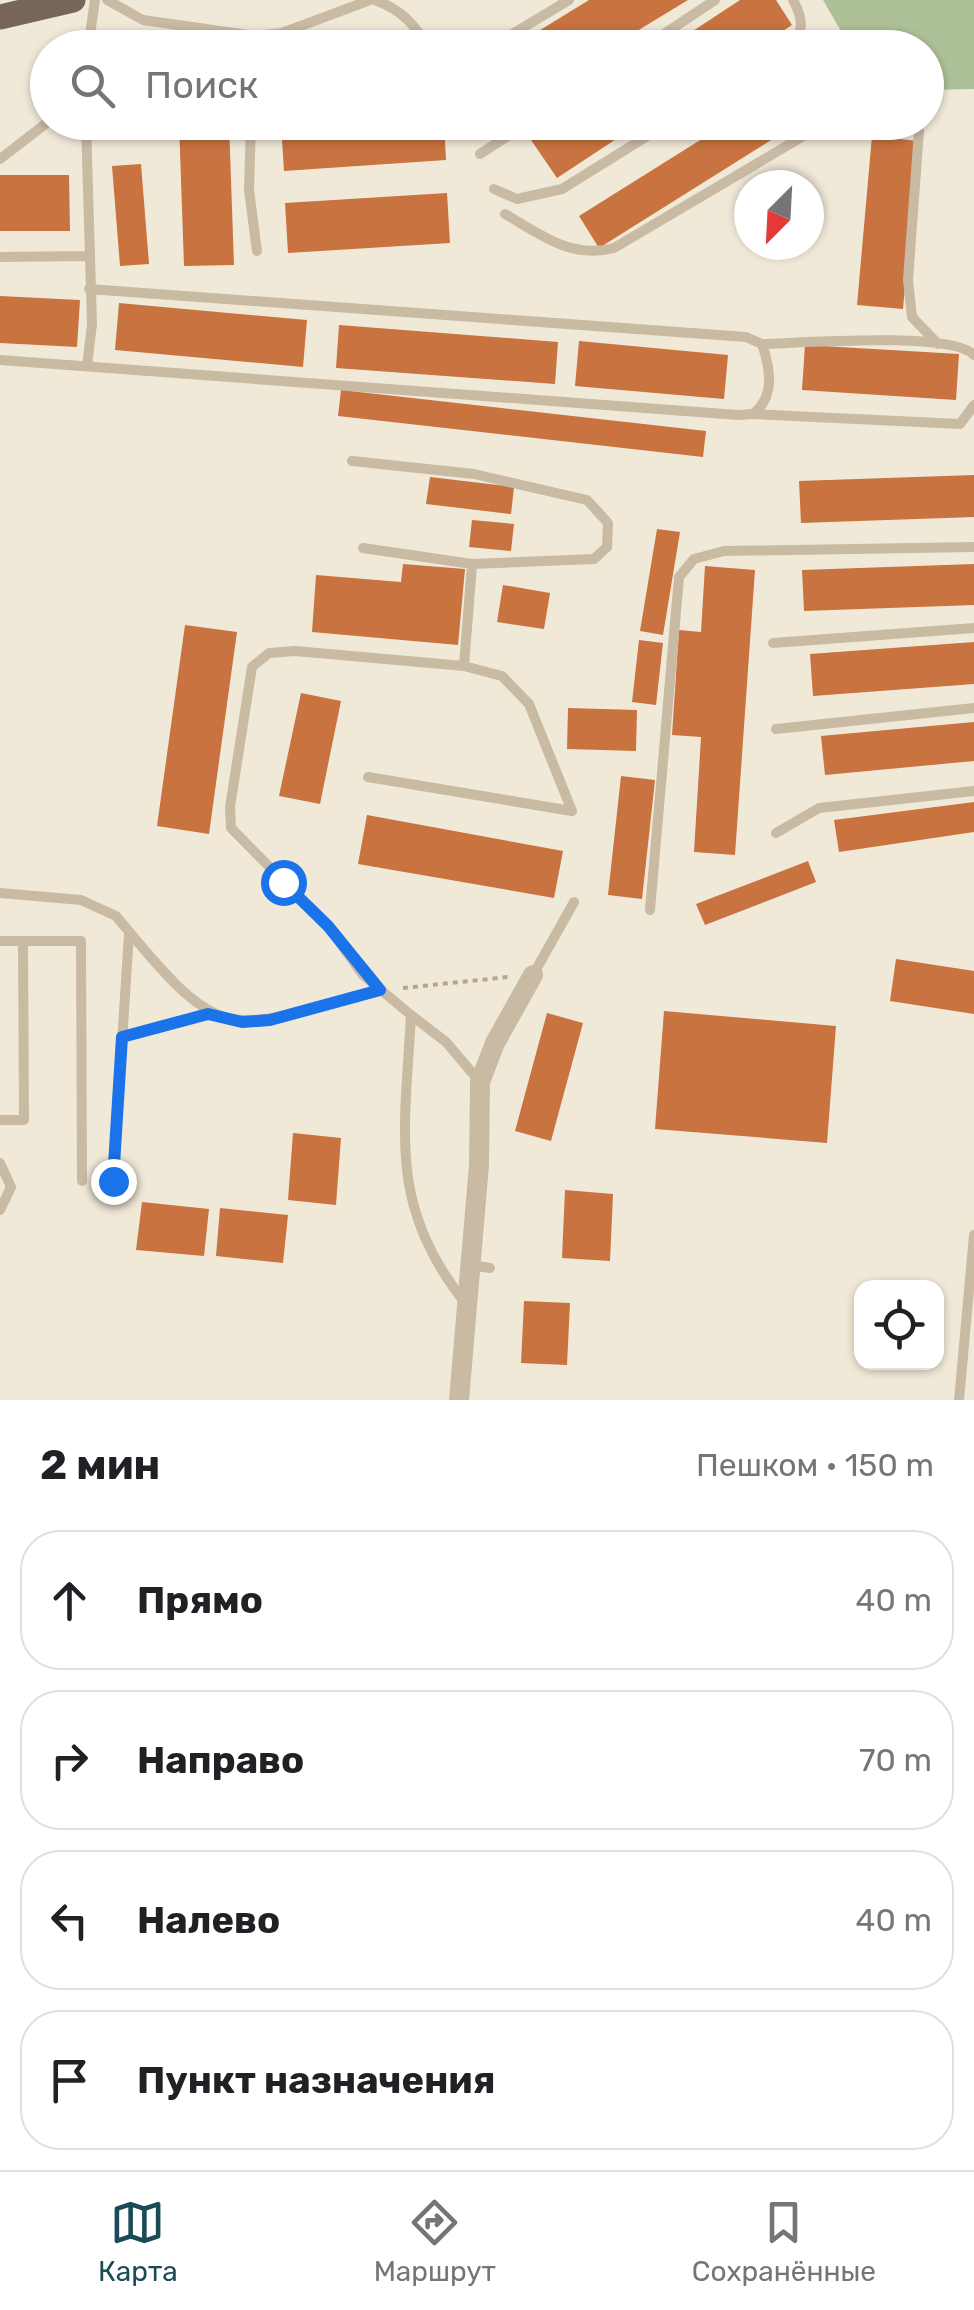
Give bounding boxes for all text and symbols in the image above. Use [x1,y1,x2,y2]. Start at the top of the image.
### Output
search box [30,30,944,140]
icon: search [65,58,120,113]
text: Поиск [145,62,258,108]
north arrow [734,170,824,260]
route start [261,860,307,906]
route end [91,1159,137,1205]
map controls [854,1280,944,1370]
button: locate [854,1280,944,1370]
text: 2 мин [40,1440,160,1490]
text: Пешком · 150 m [696,1446,934,1484]
icon: ahead [42,1573,97,1628]
text: Прямо [137,1577,263,1623]
text: 40 m [856,1581,932,1619]
icon: right [42,1733,97,1788]
text: Направо [137,1737,304,1783]
text: 70 m [859,1741,932,1779]
icon: left [42,1893,97,1948]
text: Налево [137,1897,280,1943]
text: 40 m [856,1901,932,1939]
icon: arrive [42,2053,97,2108]
text: Пункт назначения [137,2057,496,2103]
tab: Карта [98,2195,178,2288]
tab: Маршрут [374,2195,496,2288]
tab: Сохранённые [692,2195,876,2288]

